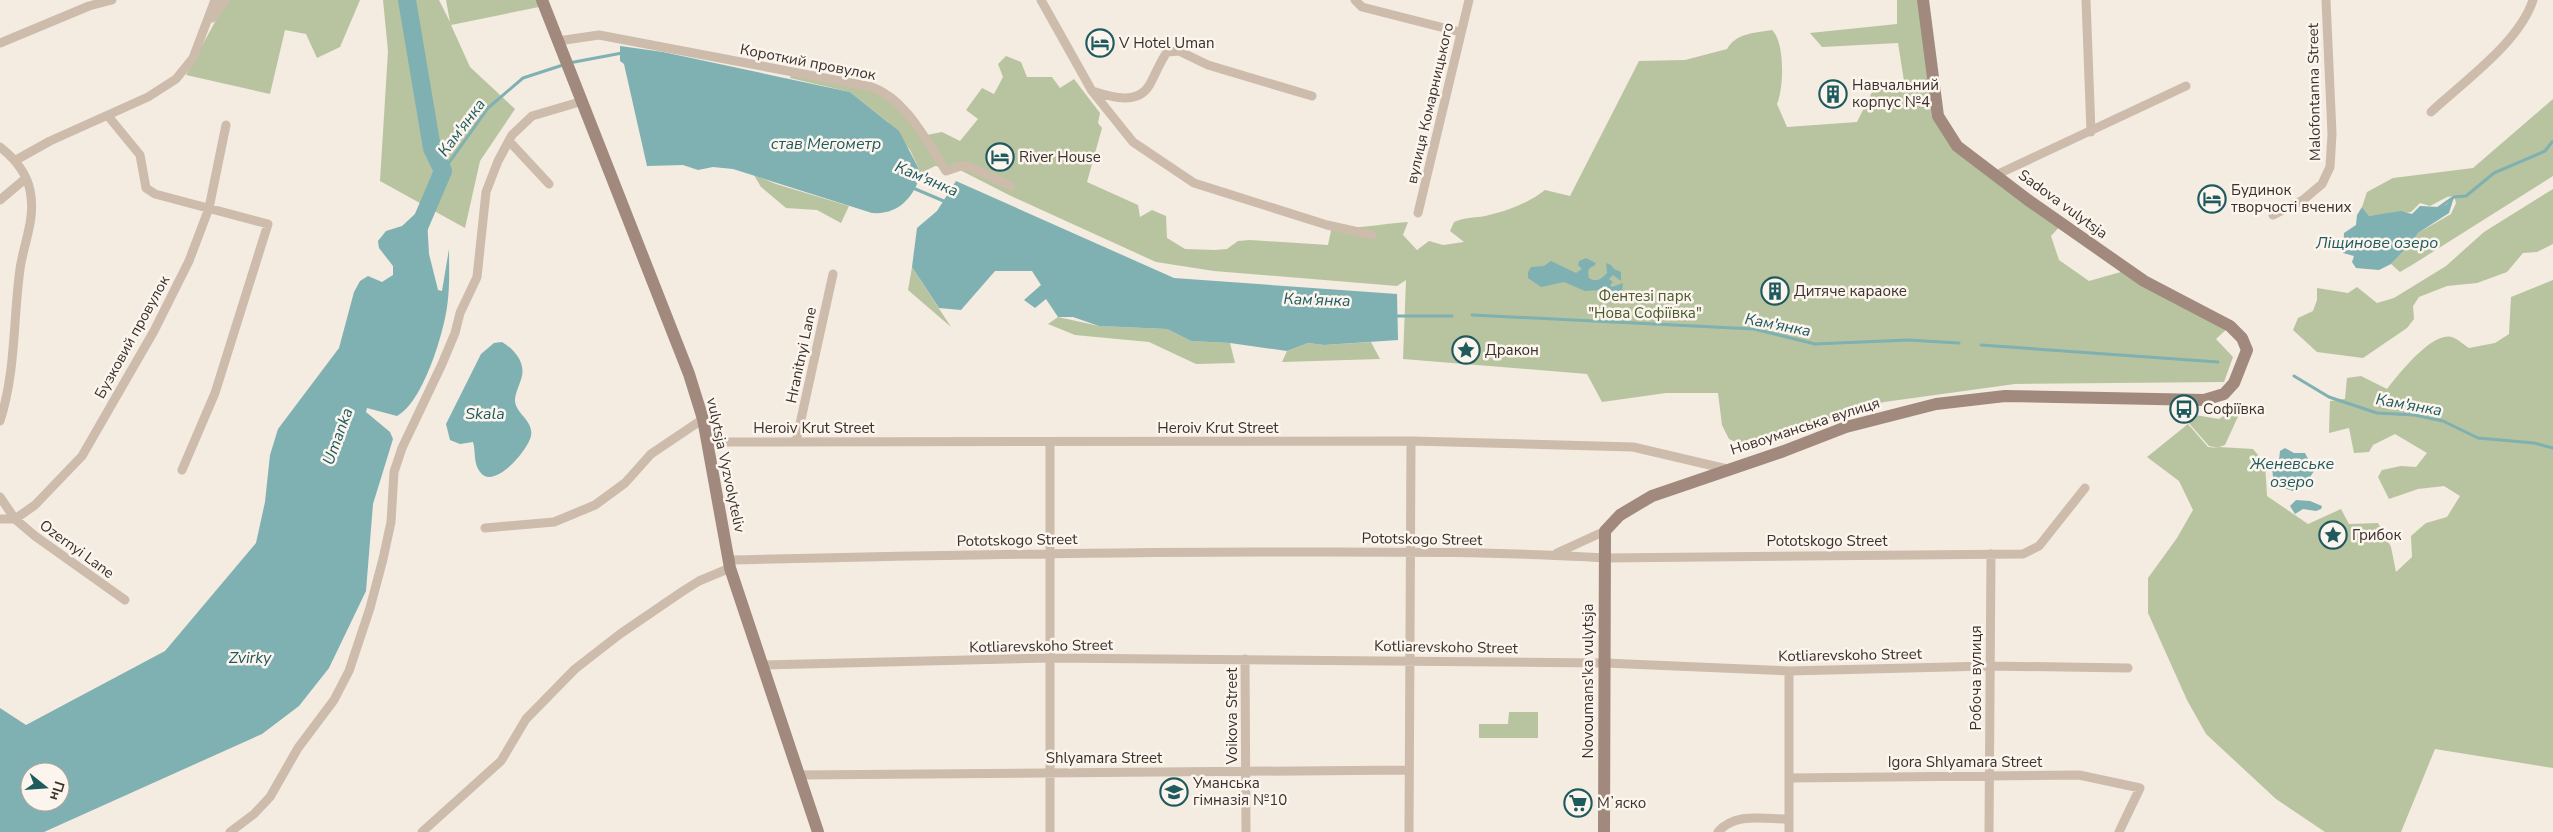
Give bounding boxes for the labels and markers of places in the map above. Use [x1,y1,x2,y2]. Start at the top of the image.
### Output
hotel icon: V Hotel Uman [1085,28,1115,58]
place label: V Hotel Uman [1118,33,1215,53]
place label: Навчальний корпус №4 [1852,75,1939,112]
building icon: Навчальний корпус №4 [1818,79,1848,109]
hotel icon: River House [985,142,1015,172]
place label: River House [1019,147,1101,167]
place label: Будинок творчості вчених [2231,180,2352,217]
hotel icon: Будинок творчості вчених [2197,184,2227,214]
building icon: Дитяче караоке [1760,276,1790,306]
place label: Дитяче караоке [1794,281,1907,301]
place icon: Дракон [1451,335,1481,365]
place label: Дракон [1485,340,1539,360]
bus stop icon: Софіївка [2169,394,2199,424]
place label: Софіївка [2203,399,2265,419]
place icon: Грибок [2318,520,2348,550]
place label: Грибок [2352,525,2402,545]
place label: Уманська гімназія №10 [1192,773,1287,810]
school or university icon: Уманська гімназія №10 [1159,777,1189,807]
supermarket icon: Мʼяско [1563,788,1593,818]
place label: Мʼяско [1597,793,1646,813]

